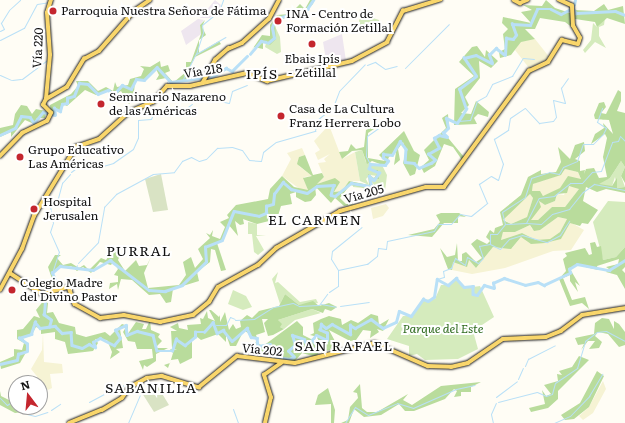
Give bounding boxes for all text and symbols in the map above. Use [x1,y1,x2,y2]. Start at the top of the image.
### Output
place label: Parroquia Nuestra Señora de Fátima [61,4,266,18]
marker: Parroquia Nuestra Señora de Fátima [48,6,58,16]
place label: INA - Centro de Formación Zetillal [286,7,392,35]
marker: INA - Centro de Formación Zetillal [273,16,283,26]
street label: Vía 220 [30,27,46,69]
marker: Ebais Ipís - Zetillal [306,38,318,50]
place label: Ebais Ipís - Zetillal [285,52,339,80]
street label: Vía 218 [183,61,223,81]
district label: IPÍS [246,65,278,81]
place label: Seminario Nazareno de las Américas [109,90,226,118]
marker: Seminario Nazareno de las Américas [96,99,106,109]
place label: Casa de La Cultura Franz Herrera Lobo [289,102,401,130]
marker: Casa de La Cultura Franz Herrera Lobo [276,111,286,121]
place label: Grupo Educativo Las Américas [28,143,124,171]
marker: Grupo Educativo Las Américas [15,152,25,162]
street label: Vía 205 [342,181,386,207]
place label: Hospital Jerusalen [43,195,98,223]
marker: Hospital Jerusalen [28,203,40,215]
district label: EL CARMEN [268,211,362,227]
district label: PURRAL [106,242,172,258]
place label: Colegio Madre del Divino Pastor [20,276,117,304]
marker: Colegio Madre del Divino Pastor [7,285,17,295]
park label: Parque del Este [403,322,483,336]
district label: SAN RAFAEL [295,337,393,353]
street label: Vía 202 [241,341,283,359]
north arrow [8,375,48,415]
text: N [18,375,32,393]
district label: SABANILLA [105,379,197,395]

